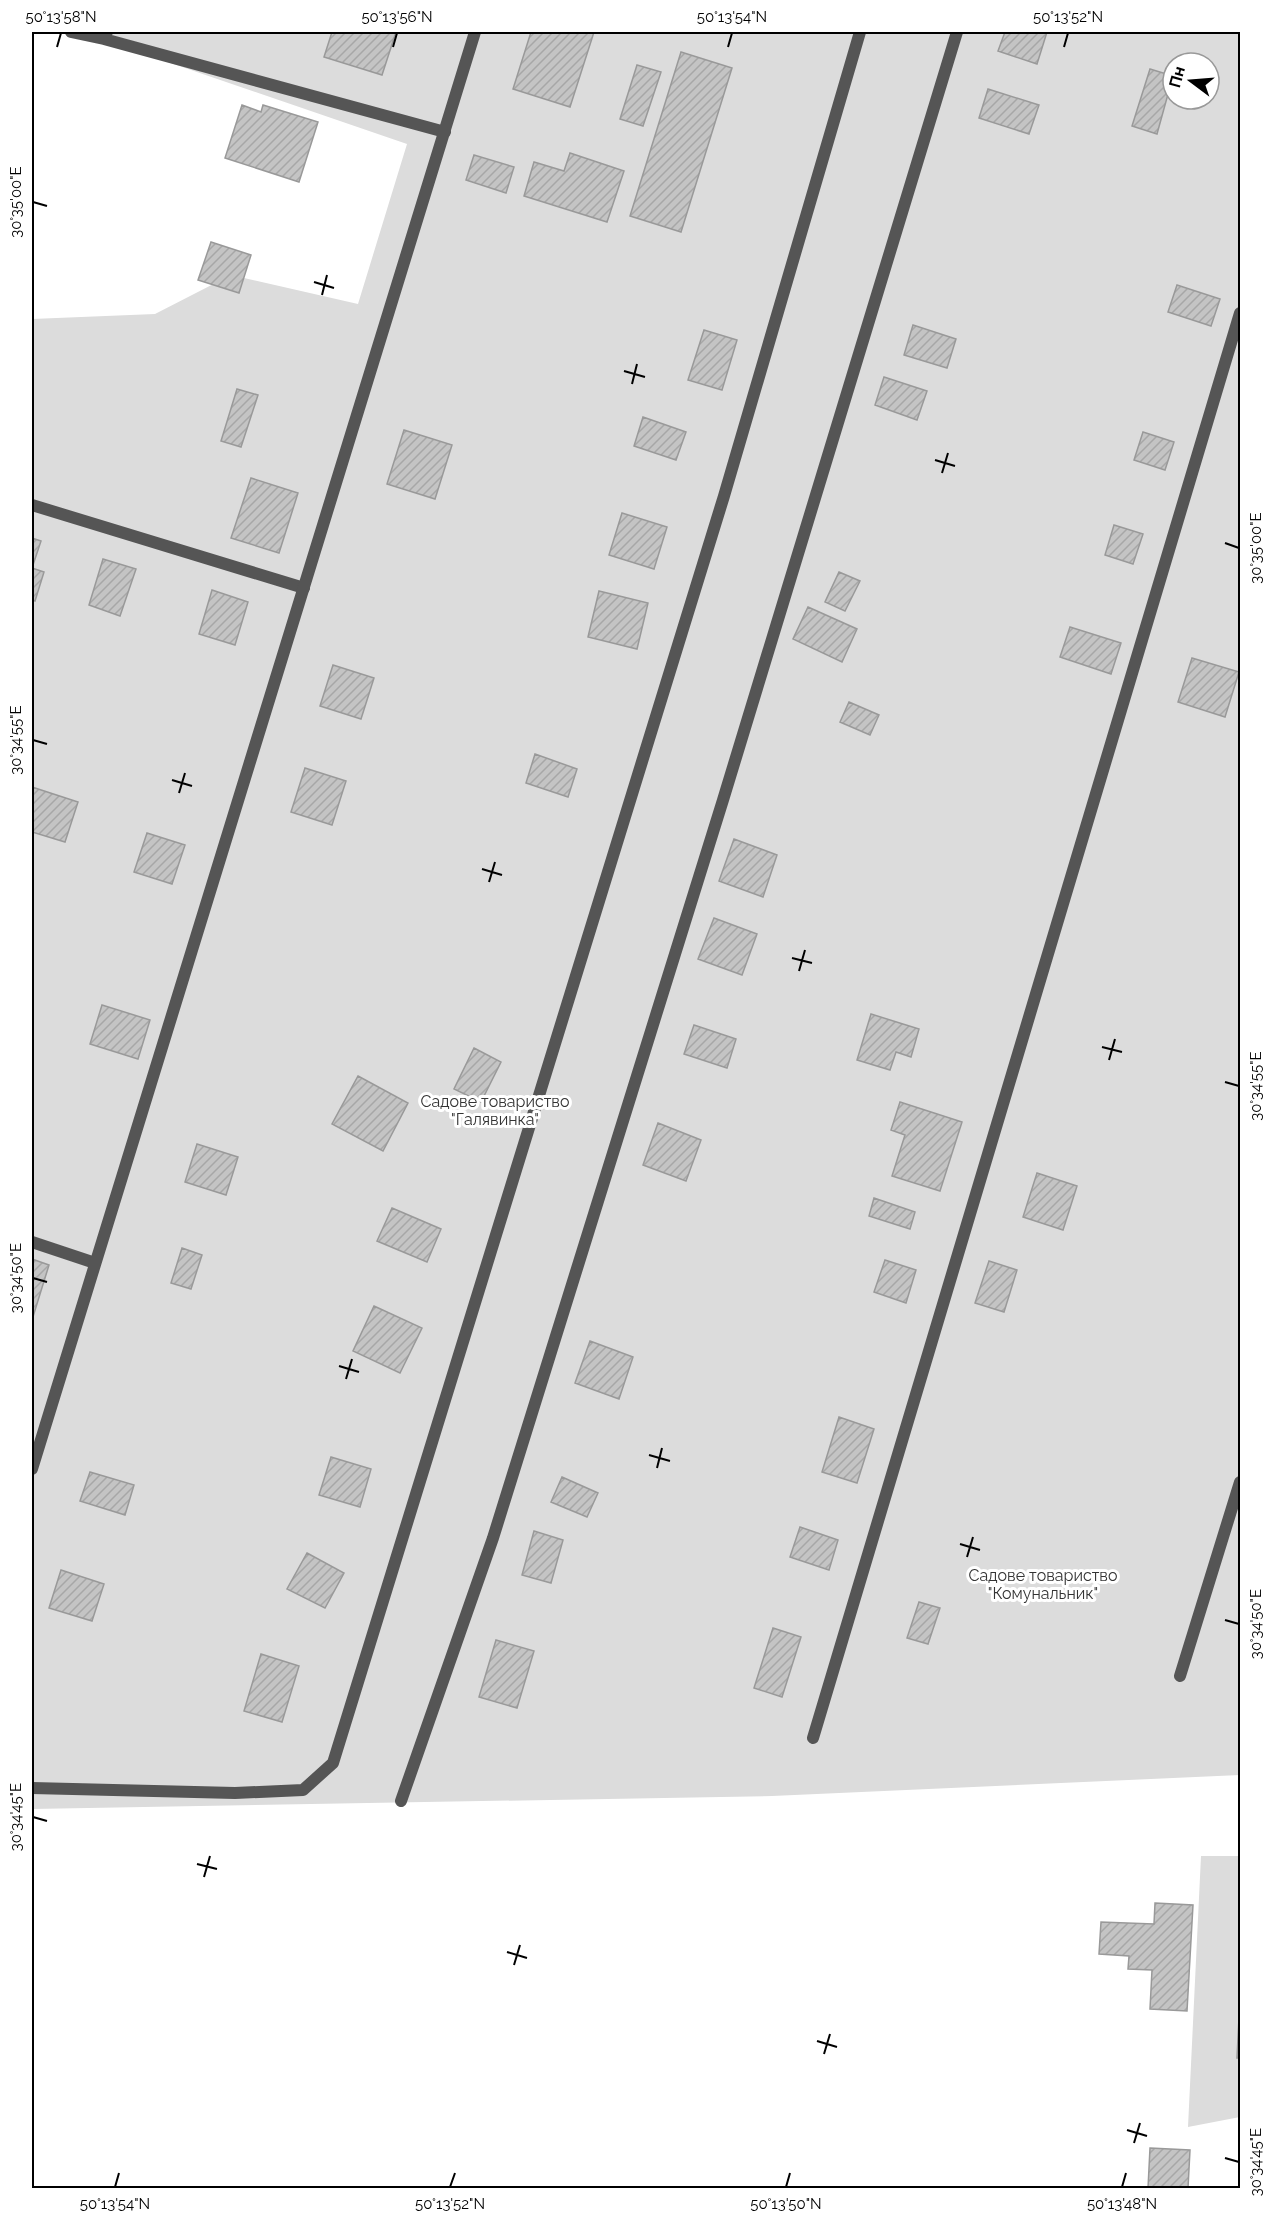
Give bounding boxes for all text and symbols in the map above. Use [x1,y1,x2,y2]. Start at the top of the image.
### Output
text: 50°13'58"N [25,8,97,26]
text: 50°13'56"N [361,8,433,26]
text: 50°13'54"N [697,8,767,26]
text: 50°13'52"N [1033,8,1103,26]
north arrow [1161,51,1221,111]
text: Пн [1165,64,1189,90]
text: 30°35'00"E [7,166,25,238]
text: 30°35'00"E [1247,512,1265,584]
text: 30°34'55"E [7,705,25,775]
text: 30°34'55"E [1247,1051,1265,1121]
park label: Садове товариство "Галявинка" [421,1092,569,1129]
text: 30°34'50"E [7,1243,25,1313]
park label: Садове товариство "Комунальник" [969,1566,1117,1603]
text: 30°34'50"E [1247,1589,1265,1659]
text: 30°34'45"E [7,1783,25,1851]
text: 30°34'45"E [1247,2128,1265,2196]
text: 50°13'54"N [80,2195,150,2213]
text: 50°13'52"N [415,2195,485,2213]
text: 50°13'50"N [750,2195,822,2213]
text: 50°13'48"N [1087,2195,1157,2213]

